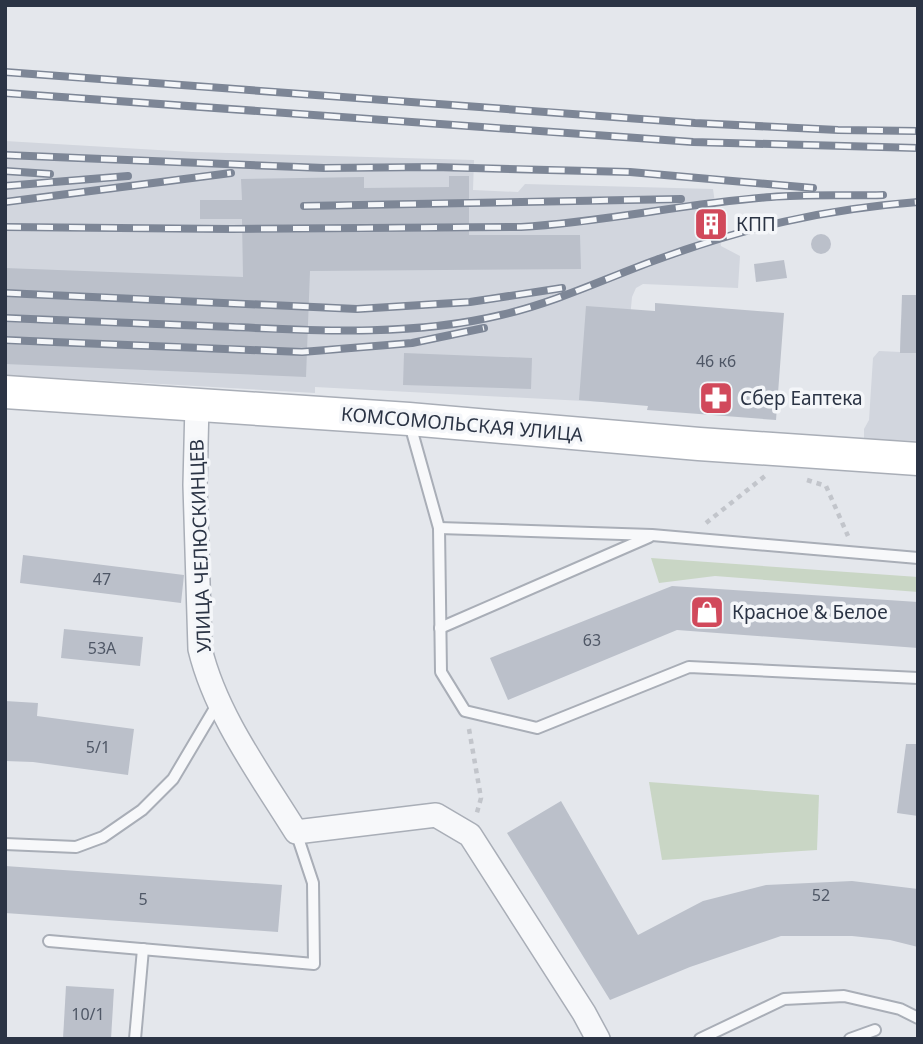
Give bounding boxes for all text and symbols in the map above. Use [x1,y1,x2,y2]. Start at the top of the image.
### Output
building icon: КПП [692,205,730,243]
place label: КПП [736,211,776,237]
house number: 46 к6 [696,350,736,372]
pharmacy icon: Сбер Еаптека [697,379,735,417]
place label: Сбер Еаптека [740,385,863,411]
street label: КОМСОМОЛЬСКАЯ УЛИЦА [340,400,585,448]
street label: УЛИЦА ЧЕЛЮСКИНЦЕВ [183,439,217,653]
house number: 47 [93,568,111,590]
shop icon: Красное & Белое [688,593,726,631]
place label: Красное & Белое [732,599,888,625]
house number: 63 [583,629,601,651]
house number: 53А [88,637,117,659]
house number: 5/1 [86,736,110,758]
house number: 52 [812,884,830,906]
house number: 5 [138,888,148,910]
house number: 10/1 [71,1003,105,1025]

